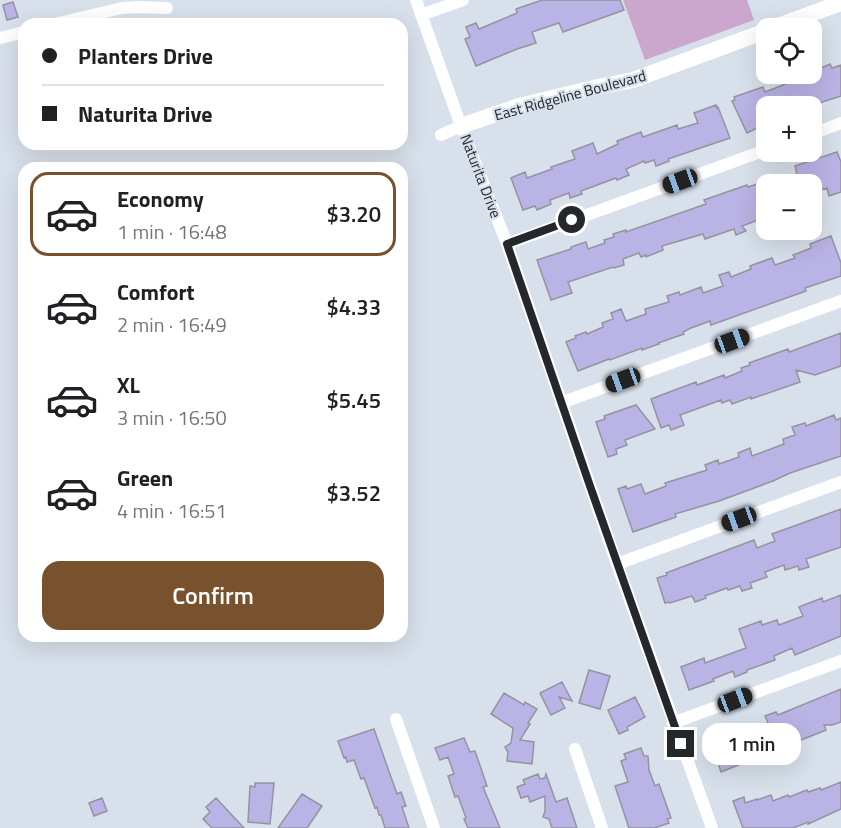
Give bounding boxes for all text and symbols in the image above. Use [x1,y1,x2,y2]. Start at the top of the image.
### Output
map controls [756,18,822,240]
button: locate [756,18,822,84]
text: Planters Drive [78,39,213,73]
street label: East Ridgeline Boulevard [492,64,648,126]
button: + [756,96,822,162]
text: Naturita Drive [78,97,213,131]
street label: Naturita Drive [454,131,508,221]
car [660,166,700,196]
button: − [756,174,822,240]
text: Economy [117,182,204,216]
icon: car [45,187,99,241]
text: $3.20 [326,197,381,231]
route start [558,206,585,233]
text: 1 min · 16:48 [117,216,227,247]
text: Comfort [117,275,195,309]
icon: car [45,280,99,334]
text: $4.33 [326,290,381,324]
text: 2 min · 16:49 [117,309,227,340]
car [712,326,752,356]
car [603,365,643,395]
text: XL [117,368,140,402]
icon: car [45,373,99,427]
text: $5.45 [326,383,381,417]
text: 3 min · 16:50 [117,402,227,433]
text: Green [117,461,173,495]
icon: car [45,466,99,520]
text: $3.52 [326,476,381,510]
text: 4 min · 16:51 [117,495,227,526]
car [719,504,759,534]
button: Confirm [42,561,384,630]
car [715,685,755,715]
callout: 1 min [702,723,801,765]
text: 1 min [727,728,776,759]
route end [667,730,694,757]

